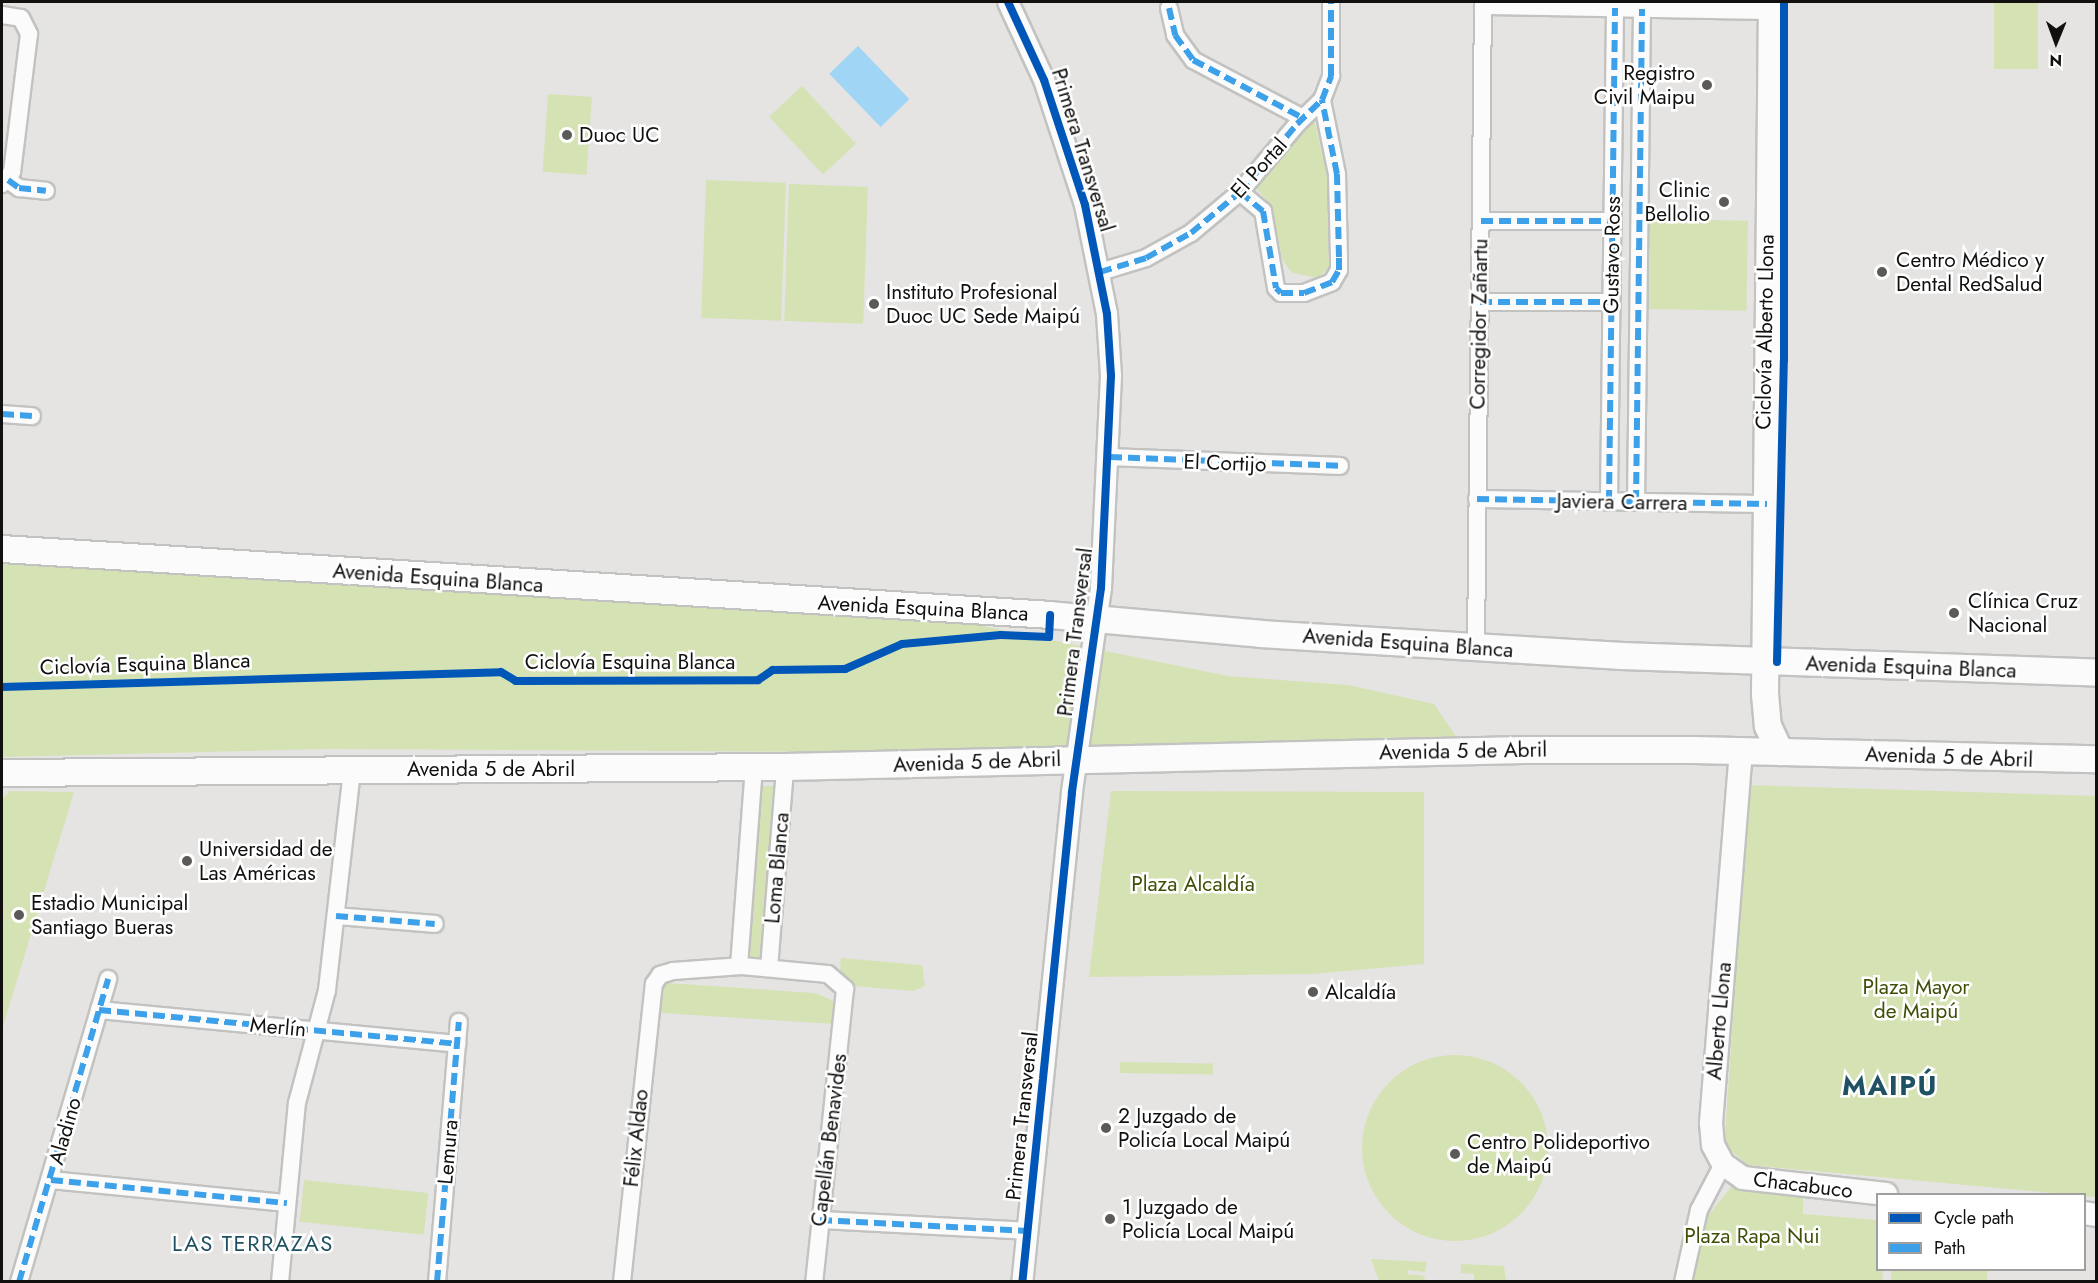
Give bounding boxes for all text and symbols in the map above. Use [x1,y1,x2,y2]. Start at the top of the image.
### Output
north arrow [2026,12,2086,72]
text: N [2049,49,2062,72]
place label: Registro Civil Maipu [1594,60,1695,110]
street label: Primera Transversal [1046,65,1120,235]
marker: Registro Civil Maipu [1700,78,1714,92]
place label: Duoc UC [579,122,660,148]
marker: Duoc UC [560,128,574,142]
street label: El Portal [1225,133,1293,203]
place label: Clinic Bellolio [1645,177,1710,227]
marker: Clinic Bellolio [1715,193,1733,211]
street label: Gustavo Ross [1598,196,1626,314]
street label: Ciclovía Alberto Llona [1751,234,1779,430]
street label: Corregidor Zañartu [1465,238,1493,410]
place label: Centro Médico y Dental RedSalud [1896,247,2044,297]
marker: Centro Médico y Dental RedSalud [1873,263,1891,281]
place label: Instituto Profesional Duoc UC Sede Maipú [886,279,1080,329]
marker: Instituto Profesional Duoc UC Sede Maipú [867,297,881,311]
street label: El Cortijo [1183,449,1267,477]
street label: Javiera Carrera [1556,488,1688,516]
street label: Primera Transversal [1052,546,1098,718]
street label: Avenida Esquina Blanca [332,558,544,598]
place label: Clínica Cruz Nacional [1968,588,2078,638]
street label: Avenida Esquina Blanca [817,590,1029,626]
marker: Clínica Cruz Nacional [1945,604,1963,622]
street label: Avenida Esquina Blanca [1302,623,1514,663]
street label: Ciclovía Esquina Blanca [39,648,251,680]
street label: Ciclovía Esquina Blanca [525,649,735,675]
street label: Avenida Esquina Blanca [1805,651,2017,683]
street label: Avenida 5 de Abril [1379,737,1547,765]
street label: Avenida 5 de Abril [1865,741,2033,773]
street label: Avenida 5 de Abril [893,746,1061,778]
street label: Avenida 5 de Abril [407,756,575,782]
street label: Loma Blanca [760,811,794,925]
place label: Universidad de Las Américas [199,836,333,886]
marker: Universidad de Las Américas [180,854,194,868]
park label: Plaza Alcaldía [1131,871,1255,897]
place label: Estadio Municipal Santiago Bueras [31,890,188,940]
marker: Estadio Municipal Santiago Bueras [12,908,26,922]
street label: Alberto Llona [1701,961,1737,1081]
park label: Plaza Mayor de Maipú [1862,974,1970,1024]
place label: Alcaldía [1325,979,1396,1005]
marker: Alcaldía [1306,985,1320,999]
street label: Merlín [249,1012,307,1042]
street label: Primera Transversal [1001,1030,1043,1202]
street label: Capellán Benavides [806,1052,852,1228]
district label: MAIPÚ [1842,1070,1938,1102]
street label: Félix Aldao [618,1088,654,1188]
street label: Aladino [43,1095,87,1167]
place label: 2 Juzgado de Policía Local Maipú [1118,1103,1290,1153]
street label: Lemura [433,1119,463,1185]
marker: 2 Juzgado de Policía Local Maipú [1099,1121,1113,1135]
place label: Centro Polideportivo de Maipú [1467,1129,1650,1179]
marker: Centro Polideportivo de Maipú [1448,1147,1462,1161]
street label: Chacabuco [1752,1166,1854,1204]
legend [1876,1193,2086,1271]
place label: 1 Juzgado de Policía Local Maipú [1122,1194,1294,1244]
text: Cycle path [1934,1205,2014,1231]
marker: 1 Juzgado de Policía Local Maipú [1103,1212,1117,1226]
park label: Plaza Rapa Nui [1684,1223,1820,1249]
district label: LAS TERRAZAS [172,1231,334,1257]
text: Path [1934,1235,1966,1261]

